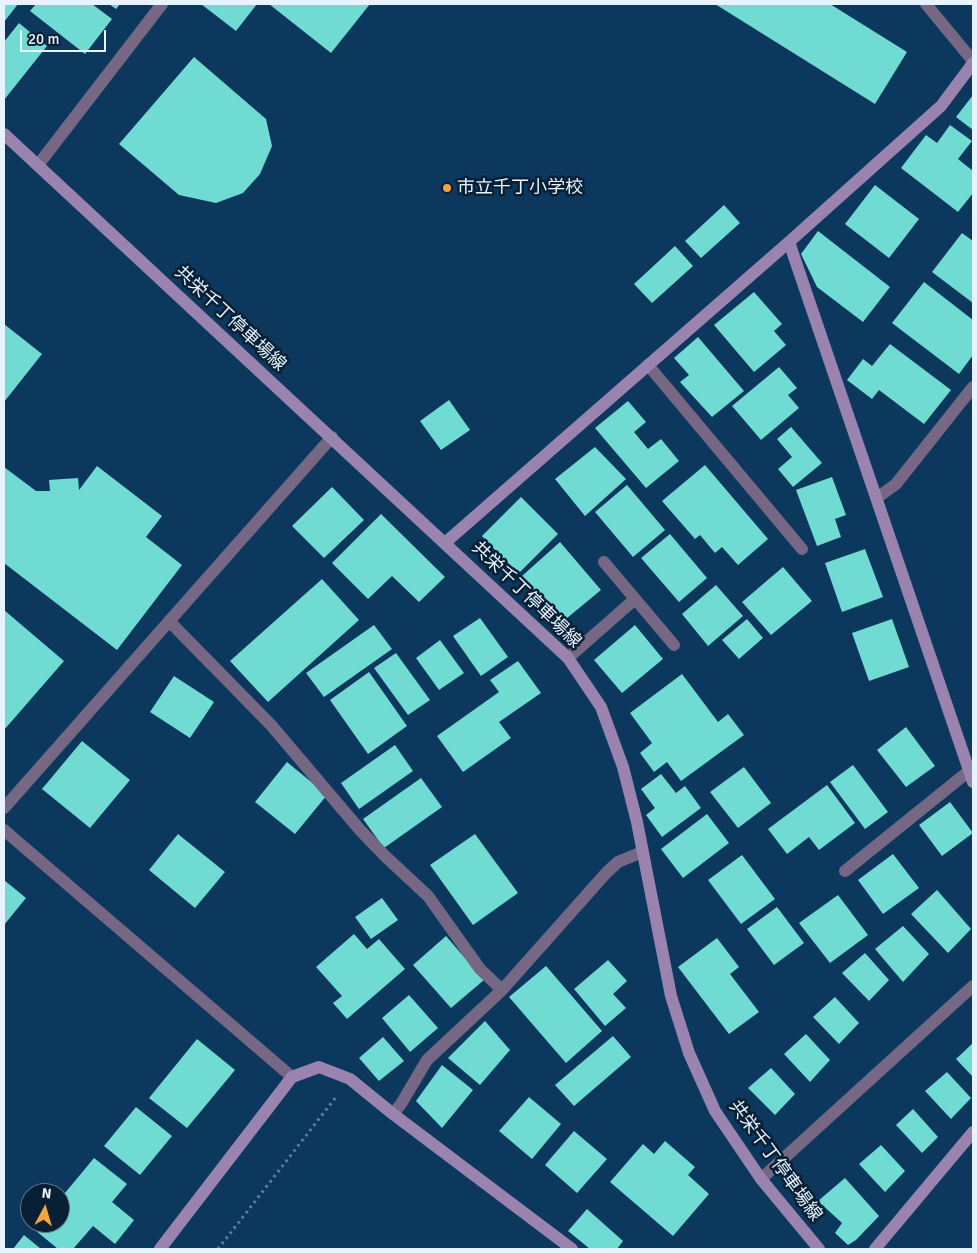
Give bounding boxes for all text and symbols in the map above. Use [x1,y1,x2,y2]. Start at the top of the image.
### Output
scale bar [22,20,109,52]
text: 20 m [28,30,59,48]
place label: 市立千丁小学校 [457,177,583,199]
marker: 市立千丁小学校 [441,182,453,194]
street label: 共栄千丁停車場線 [170,262,290,376]
street label: 共栄千丁停車場線 [467,537,585,653]
street label: 共栄千丁停車場線 [724,1096,826,1226]
north arrow [20,1183,70,1233]
text: N [41,1185,52,1203]

